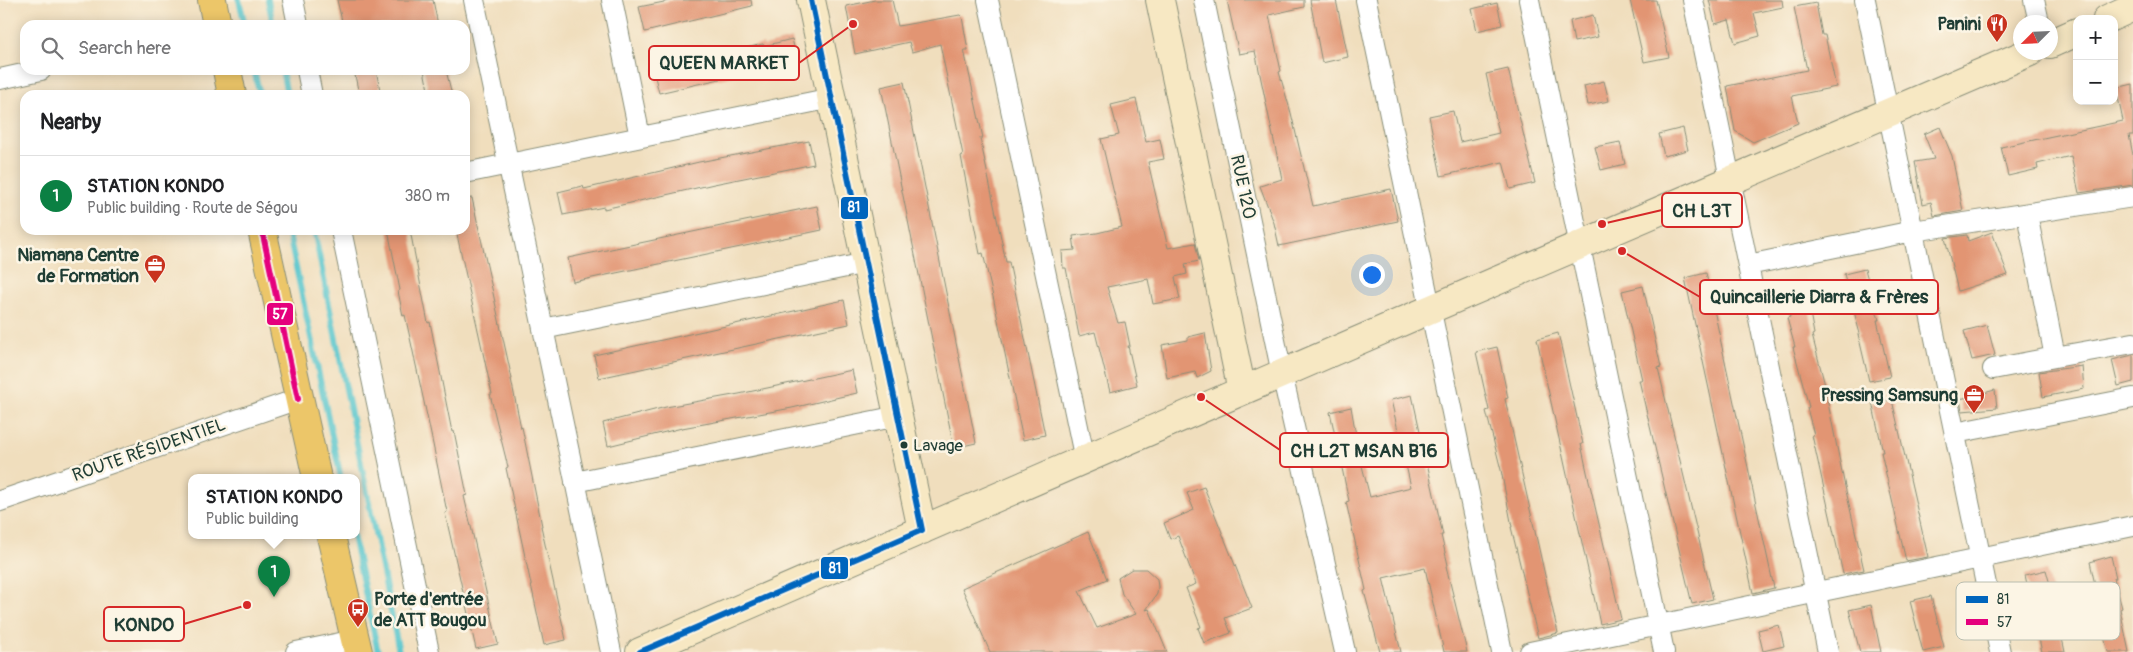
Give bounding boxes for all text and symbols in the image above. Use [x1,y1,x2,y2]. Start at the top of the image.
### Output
restaurant icon: Panini [1985,12,2009,43]
place label: Panini [1937,13,1981,36]
north arrow [2013,15,2058,60]
map controls [2073,15,2118,105]
button: + [2073,15,2118,60]
search box [20,20,470,75]
icon: search [38,34,66,62]
text: Search here [78,36,171,60]
callout: QUEEN MARKET [649,46,799,80]
text: QUEEN MARKET [659,51,790,75]
button: − [2073,60,2118,105]
text: Nearby [40,109,101,136]
street label: RUE 120 [1225,153,1261,221]
text: STATION KONDO [87,174,224,198]
text: 1 [53,186,59,206]
text: 380 m [404,186,450,206]
callout: CH L3T [1662,193,1742,227]
line badge: 81 [840,196,869,220]
text: Public building · Route de Ségou [87,198,298,218]
text: 81 [848,199,860,216]
text: CH L3T [1672,199,1732,223]
place label: Niamana Centre de Formation [17,244,140,288]
office icon: Niamana Centre de Formation [143,253,167,284]
your location [1359,262,1385,288]
callout: Quincaillerie Diarra & Frères [1700,280,1938,314]
text: Quincaillerie Diarra & Frères [1710,285,1929,309]
line badge: 57 [266,302,294,326]
text: 57 [273,306,288,323]
office icon: Pressing Samsung [1962,383,1986,414]
place label: Pressing Samsung [1821,384,1958,407]
street label: ROUTE RÉSIDENTIEL [69,413,229,487]
callout: CH L2T MSAN B16 [1280,433,1448,467]
place label: Lavage [913,435,964,456]
text: CH L2T MSAN B16 [1290,439,1438,463]
marker: Lavage [899,440,909,450]
popup [188,474,360,539]
text: STATION KONDO [205,485,343,509]
text: Public building [205,509,299,529]
pin: 1 [258,556,290,597]
line badge: 81 [820,556,849,580]
text: 81 [829,560,841,577]
legend [1956,582,2120,640]
place label: Porte d'entrée de ATT Bougou [374,588,487,632]
text: 81 [1997,591,2010,608]
bus stop icon: Porte d'entrée de ATT Bougou [346,597,370,628]
callout: KONDO [104,607,184,641]
text: KONDO [114,613,174,637]
text: 57 [1997,614,2013,631]

